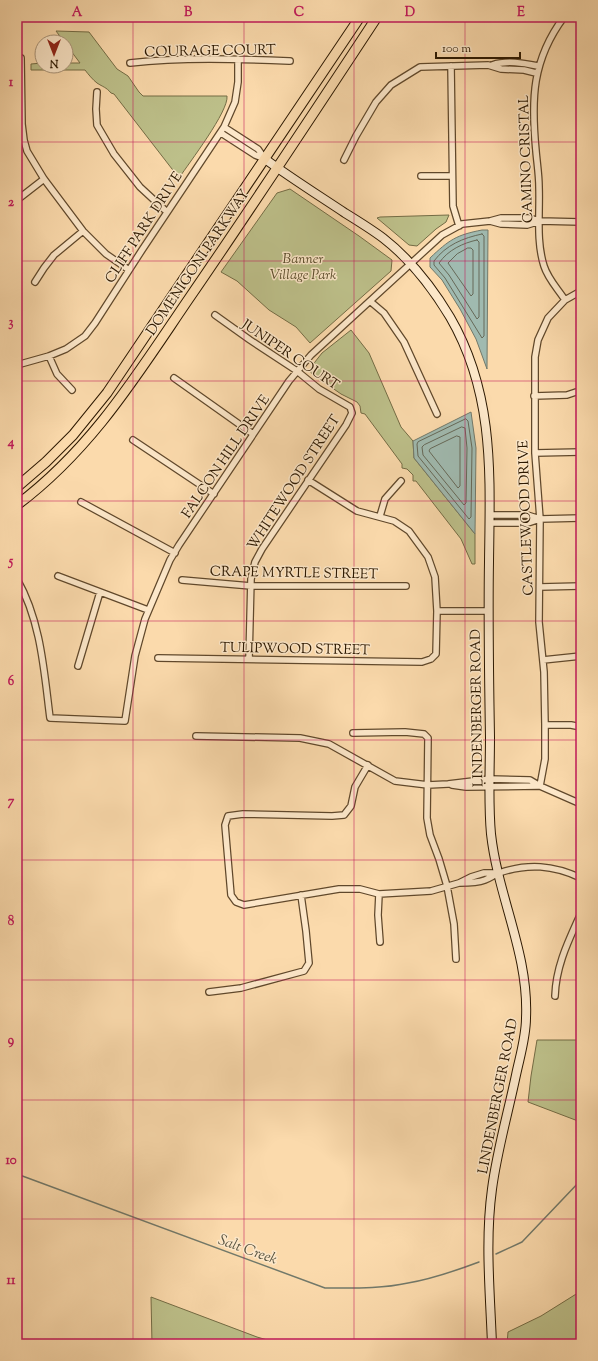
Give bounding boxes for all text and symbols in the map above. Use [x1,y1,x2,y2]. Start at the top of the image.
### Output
text: A [72,4,83,22]
text: B [184,4,193,22]
text: C [294,4,304,22]
text: D [405,4,415,22]
text: E [517,4,525,22]
north arrow [34,34,74,74]
scale bar [436,34,520,60]
text: 100 m [442,40,471,58]
street label: COURAGE COURT [144,41,276,63]
text: N [49,55,59,71]
text: 1 [9,74,14,92]
street label: CAMINO CRISTAL [515,94,539,223]
street label: CLIFF PARK DRIVE [101,168,189,288]
street label: DOMENIGONI PARKWAY [142,186,255,340]
text: 2 [8,194,15,212]
park label: Banner Village Park [270,250,337,286]
text: 3 [8,314,14,332]
street label: JUNIPER COURT [236,315,343,396]
street label: FALCON HILL DRIVE [178,391,276,523]
street label: WHITEWOOD STREET [243,411,346,555]
text: 4 [7,434,15,452]
street label: CASTLEWOOD DRIVE [514,439,540,596]
text: 5 [8,553,14,571]
street label: CRAPE MYRTLE STREET [210,563,378,585]
street label: LINDENBERGER ROAD [467,629,489,787]
street label: TULIPWOOD STREET [220,639,370,661]
text: 6 [8,673,15,691]
text: 7 [8,793,15,811]
text: 8 [8,913,15,931]
street label: LINDENBERGER ROAD [474,1017,524,1176]
text: 9 [8,1032,15,1050]
text: 10 [5,1152,17,1170]
water label: Salt Creek [215,1230,280,1271]
text: 11 [7,1272,16,1290]

